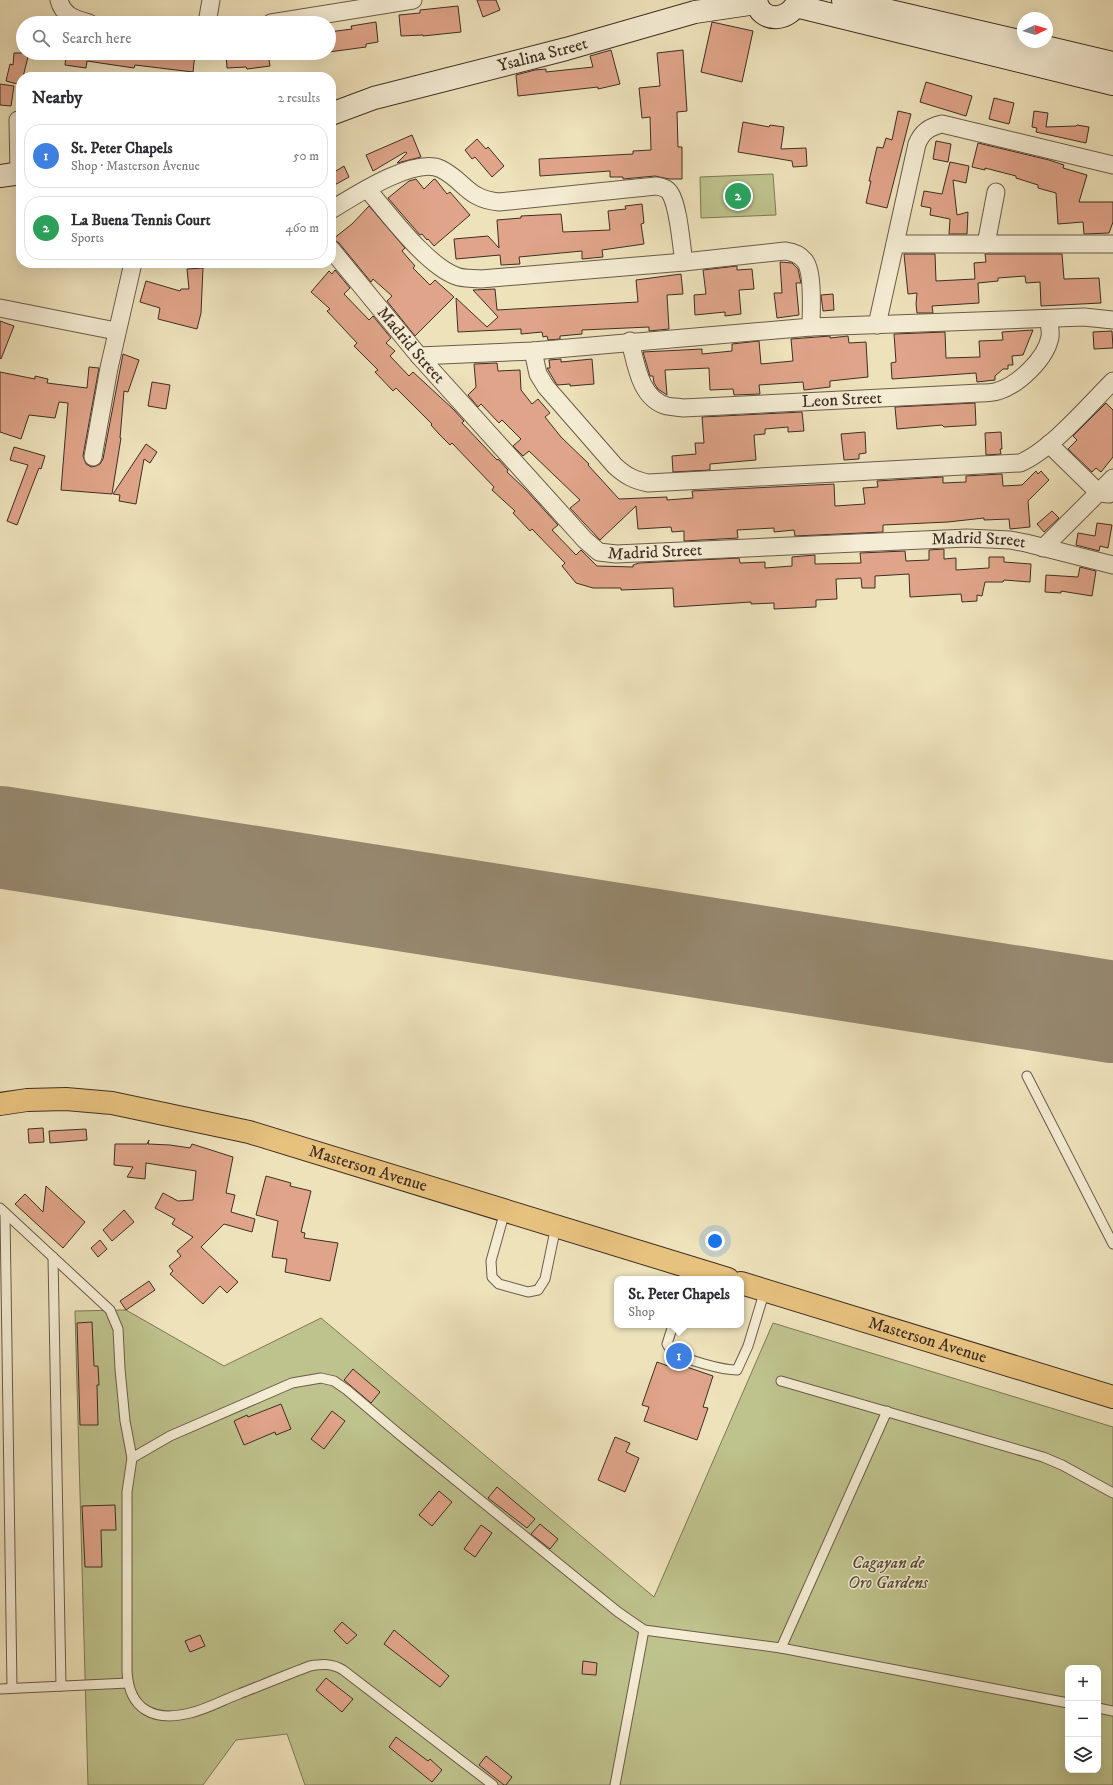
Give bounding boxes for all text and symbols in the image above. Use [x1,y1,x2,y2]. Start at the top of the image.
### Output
north arrow [1017,12,1053,48]
search box [16,16,336,60]
icon: search [30,27,52,49]
text: Search here [62,29,131,48]
street label: Ysalina Street [495,32,591,77]
text: Nearby [32,87,82,109]
text: 2 results [278,90,320,106]
text: St. Peter Chapels [71,139,172,158]
text: 1 [44,148,48,164]
text: 50 m [293,148,319,164]
text: Shop · Masterson Avenue [71,158,200,174]
pin: 2 [725,181,751,211]
text: La Buena Tennis Court [71,211,211,230]
text: 2 [43,220,49,236]
text: 460 m [285,220,319,236]
text: Sports [71,230,104,246]
street label: Madrid Street [372,302,450,389]
street label: Leon Street [801,387,883,413]
street label: Madrid Street [931,527,1028,554]
street label: Madrid Street [607,539,703,566]
street label: Masterson Avenue [306,1140,430,1197]
your location [705,1231,725,1251]
popup [614,1276,744,1328]
text: St. Peter Chapels [628,1285,730,1304]
text: Shop [628,1304,655,1320]
street label: Masterson Avenue [865,1312,989,1369]
pin: 1 [666,1341,692,1371]
park label: Cagayan de Oro Gardens [848,1552,929,1594]
map controls [1065,1665,1101,1773]
button: + [1065,1665,1101,1701]
button: − [1065,1701,1101,1737]
button: layers [1065,1737,1101,1773]

